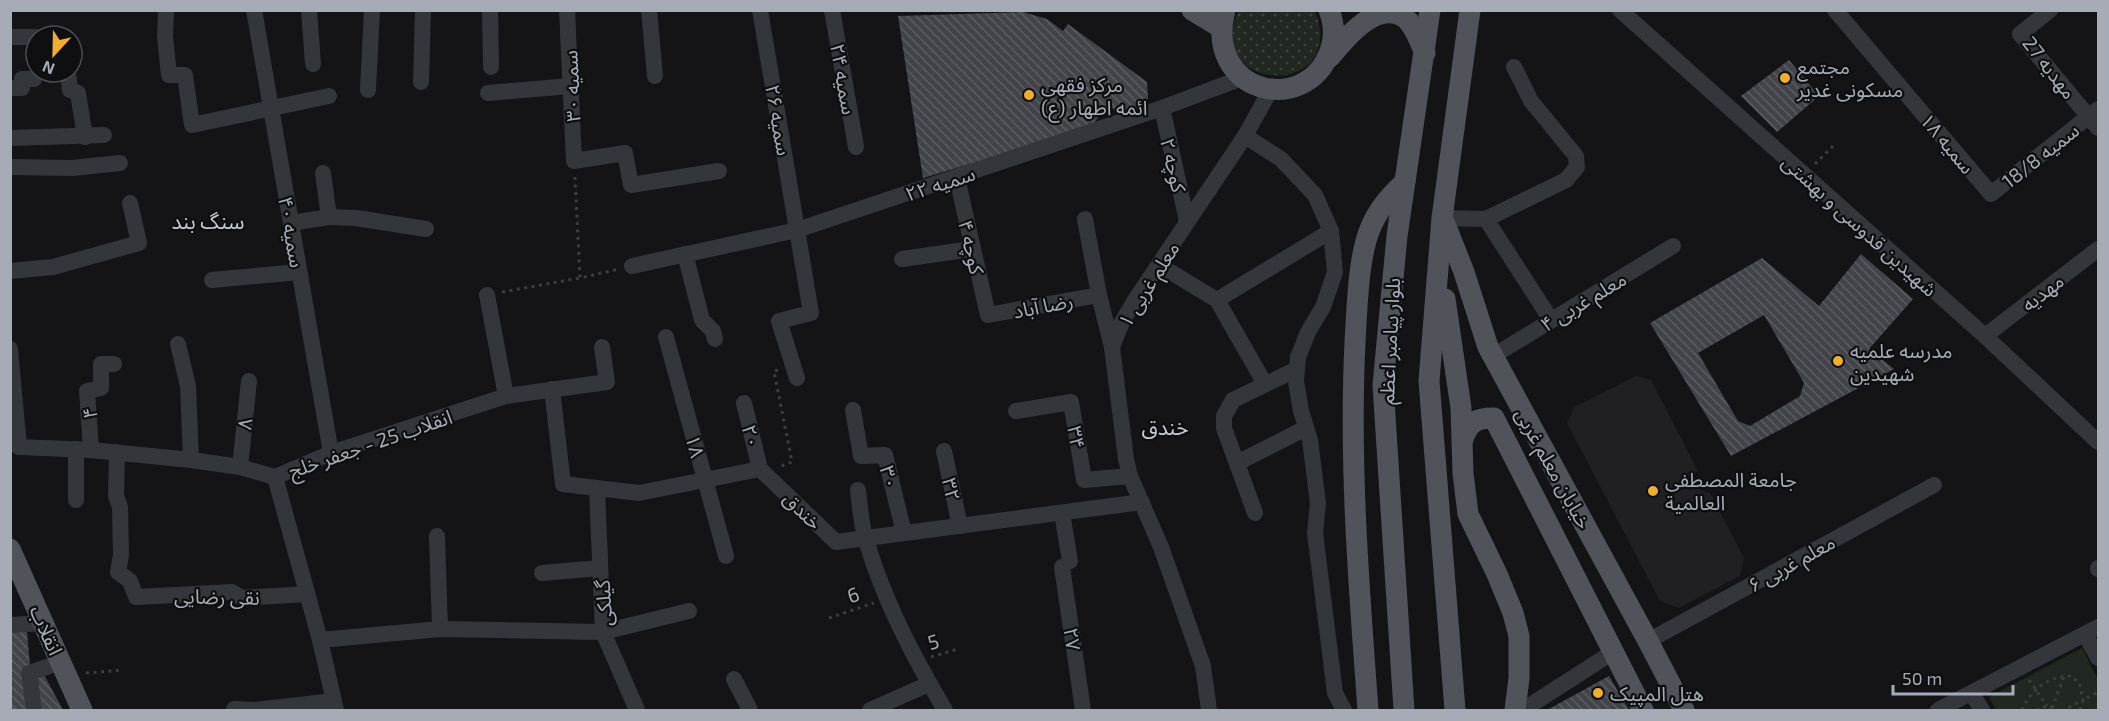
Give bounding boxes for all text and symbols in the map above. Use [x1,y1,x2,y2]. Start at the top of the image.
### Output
north arrow [24,24,84,84]
street label: مهدیه 27 [2018,31,2082,103]
street label: سمیه ۲۴ [826,42,862,116]
street label: سمیه ۳۰ [557,50,585,122]
place label: مجتمع مسکونی غدیر [1796,54,1903,102]
text: N [39,57,57,79]
marker: مجتمع مسکونی غدیر [1778,71,1792,85]
place label: مرکز فقهی ائمه اطهار (ع) [1041,72,1147,123]
street label: سمیه ۲۶ [761,83,797,157]
marker: مرکز فقهی ائمه اطهار (ع) [1022,88,1036,102]
street label: سمیه ۱۸ [1916,108,1980,178]
street label: سمیه 18/8 [1997,117,2083,193]
street label: کوچه ۲ [1154,135,1192,196]
street label: شهیدین قدوسی و بهشتی [1777,149,1943,302]
street label: سمیه ۲۲ [902,160,978,206]
street label: سمیه ۴۰ [274,195,310,269]
district label: سنگ بند [172,208,244,233]
street label: کوچه ۴ [952,217,990,278]
street label: معلم غربی ۱ [1112,237,1187,333]
street label: معلم غربی ۴ [1536,266,1632,339]
street label: مهدیه [2016,268,2068,316]
street label: بلوار پیامبر اعظم [1374,277,1408,405]
street label: رضا آباد [1011,287,1075,324]
place label: مدرسه علمیه شهیدین [1850,338,1953,386]
marker: مدرسه علمیه شهیدین [1831,354,1845,368]
street label: خیابان معلم غربی [1507,403,1597,535]
street label: انقلاب 25 - جعفر خلج [285,404,456,486]
street label: ۴ [77,406,101,420]
district label: خندق [1142,414,1189,439]
street label: ۸ [231,417,257,431]
street label: ۲۰ [738,422,766,450]
street label: ۳۴ [1063,424,1091,450]
street label: ۱۸ [681,432,711,461]
street label: ۳۰ [876,463,904,491]
place label: جامعة المصطفی العالمیة [1665,467,1797,514]
street label: ۳۲ [938,475,966,503]
marker: جامعة المصطفی العالمیة [1646,484,1660,498]
street label: خندق [779,486,827,534]
street label: معلم غربی ۶ [1743,529,1841,600]
street label: گیلکی [589,578,618,627]
street label: 6 [844,581,862,607]
street label: نقی رضایی [174,583,260,610]
street label: انقلاب [25,601,69,659]
street label: ۲۷ [1060,626,1087,653]
street label: 5 [924,628,942,654]
scale bar [1893,658,2013,696]
text: 50 m [1902,667,1942,689]
place label: هتل المپیک [1610,681,1704,707]
marker: هتل المپیک [1591,686,1605,700]

